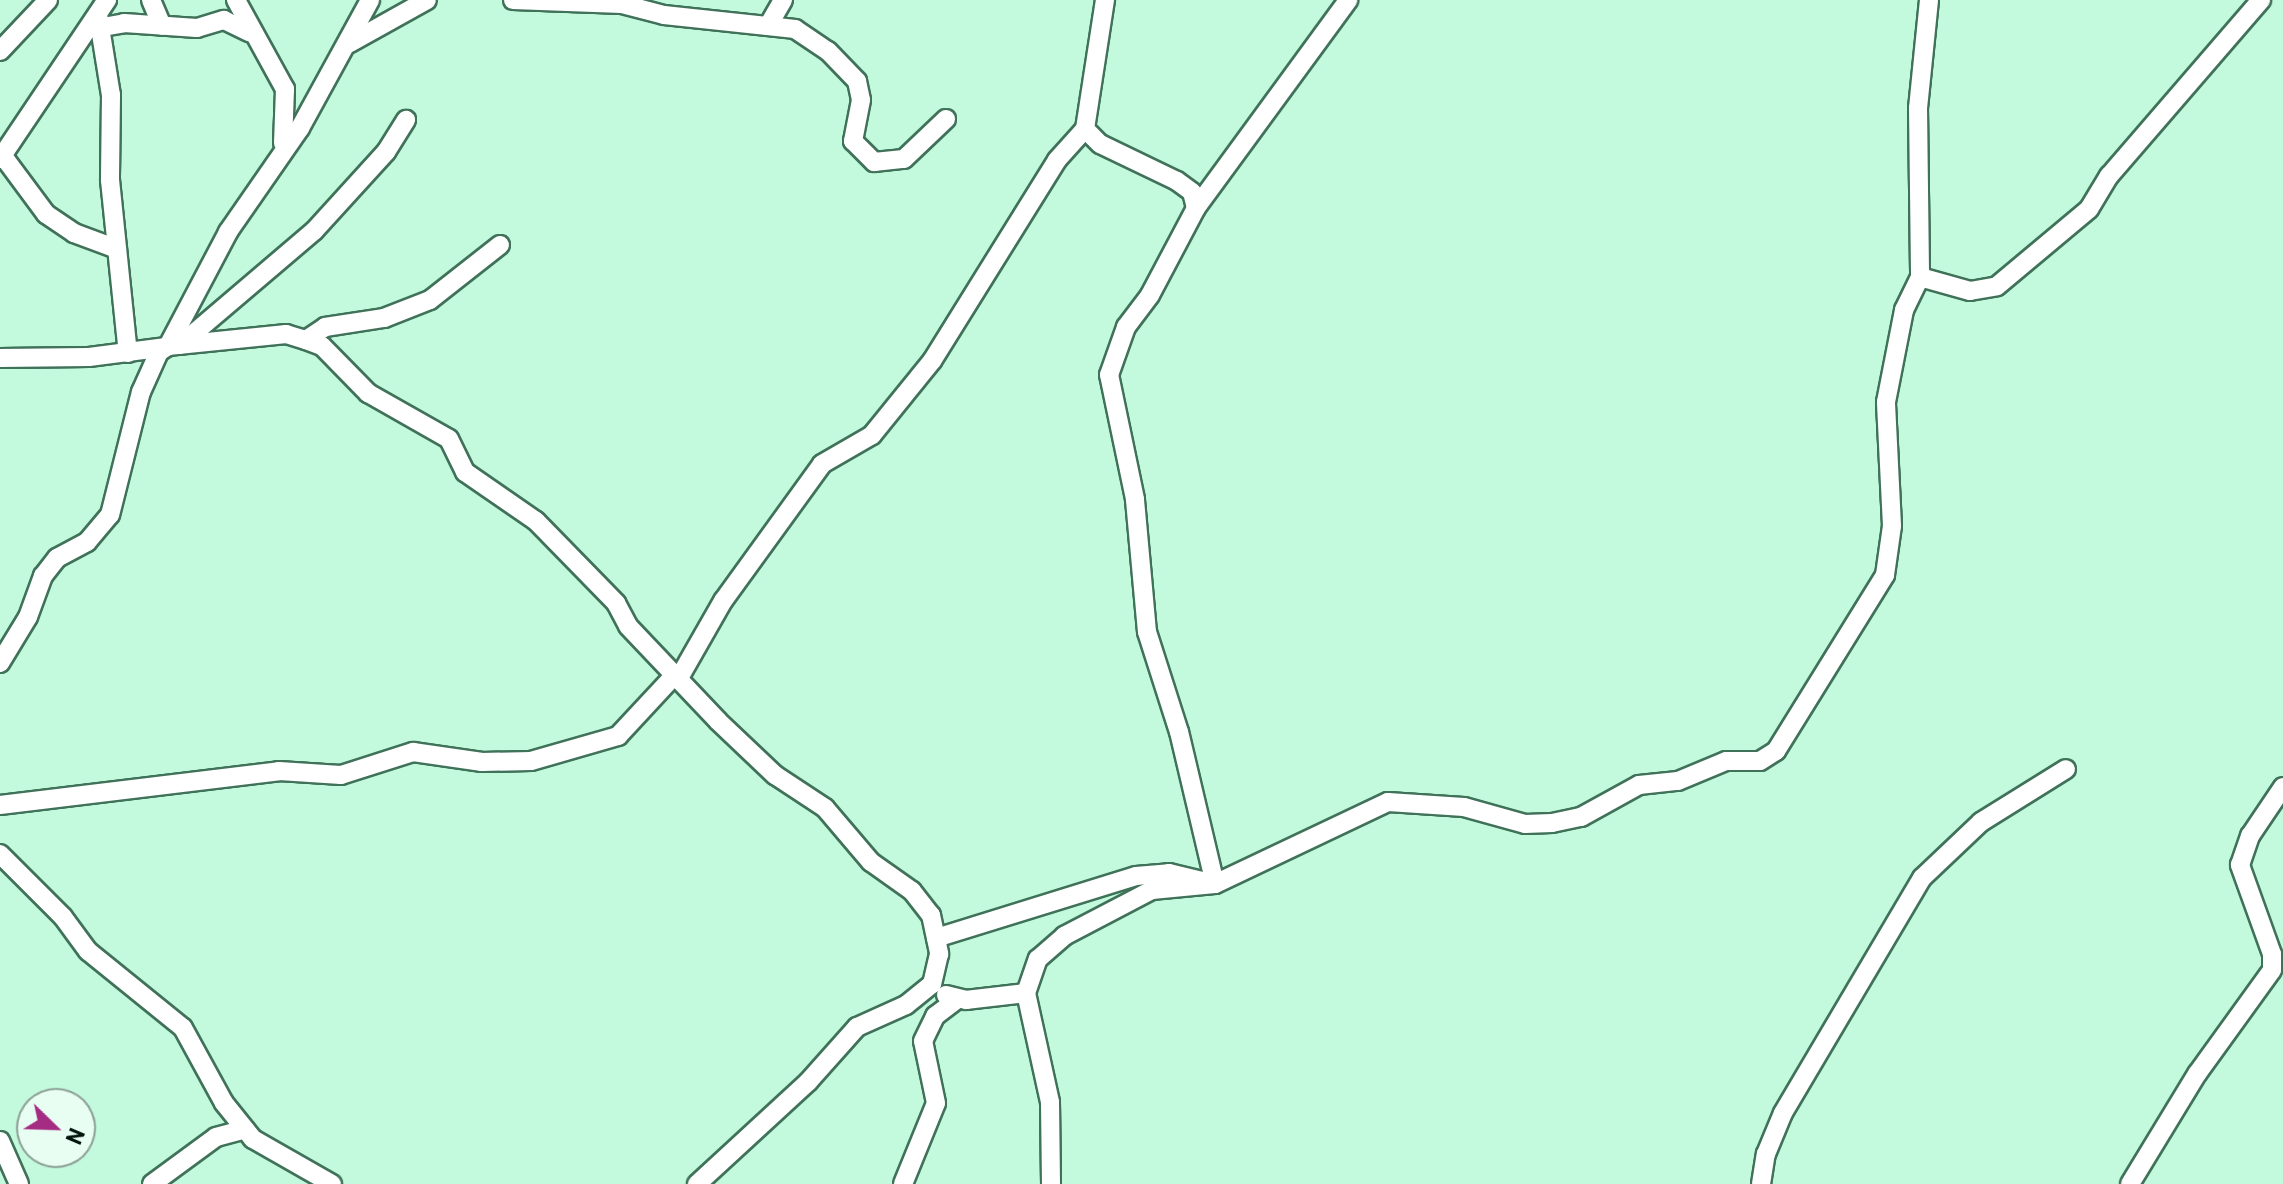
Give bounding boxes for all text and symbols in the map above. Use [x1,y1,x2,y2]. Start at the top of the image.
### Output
north arrow [16,1088,96,1168]
text: N [61,1125,91,1148]

